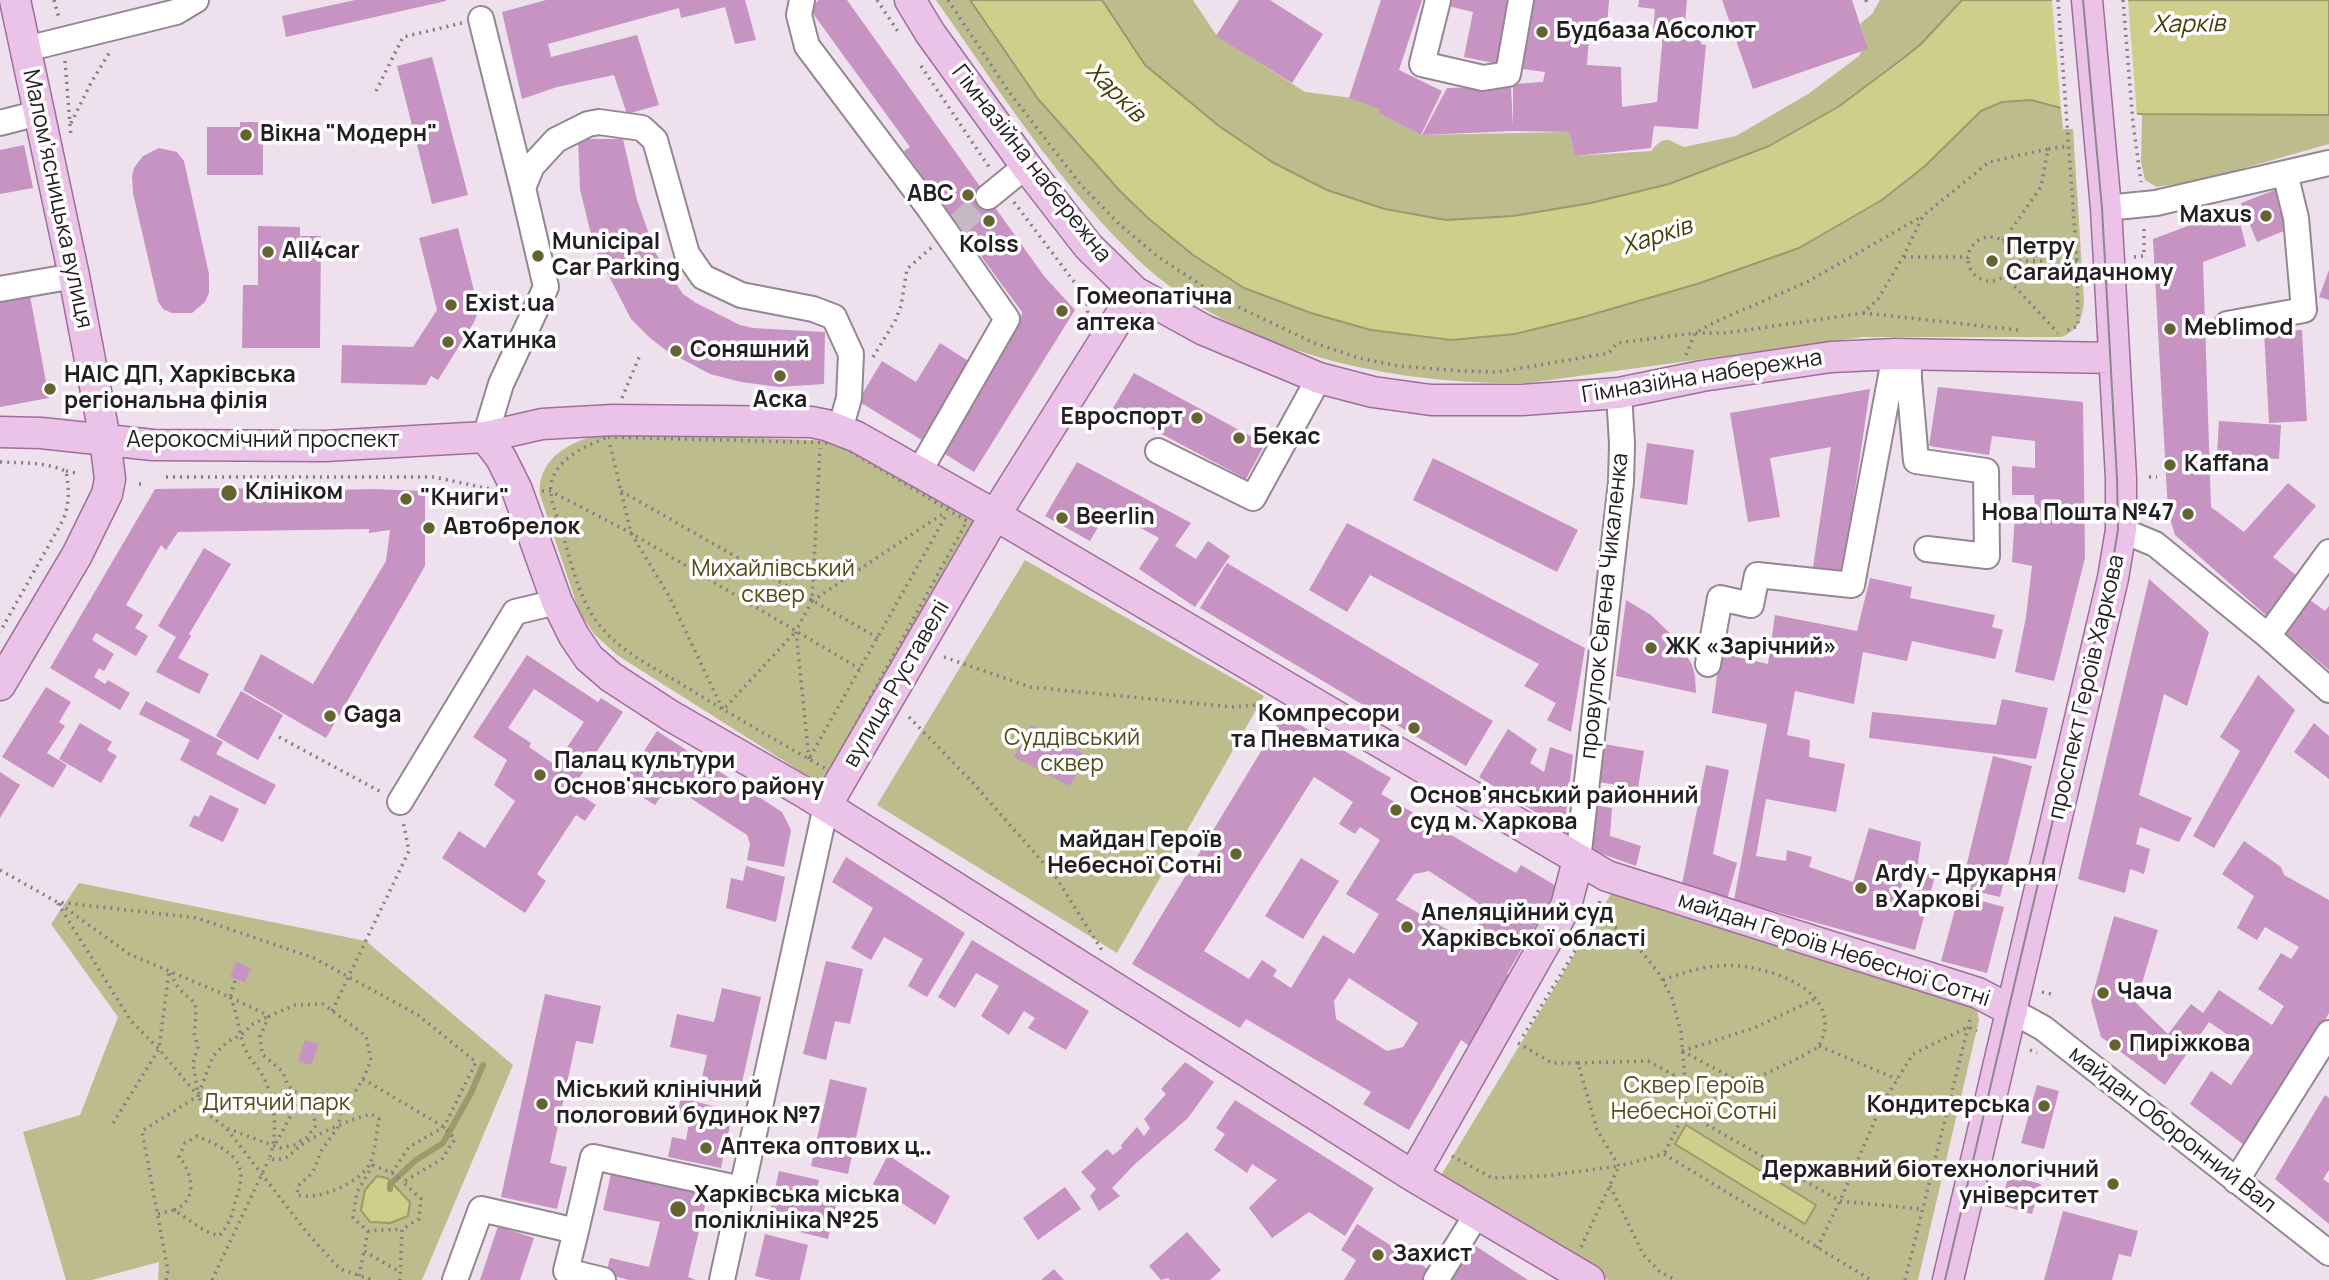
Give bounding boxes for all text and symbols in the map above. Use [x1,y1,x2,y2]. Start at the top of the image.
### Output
water label: Харків [2153,10,2225,40]
place label: Будбаза Абсолют [1556,18,1756,46]
marker: Будбаза Абсолют [1534,24,1550,40]
water label: Харків [1079,57,1151,129]
street label: Гімназійна набережна [945,60,1117,268]
street label: Малом’ясницька вулиця [16,67,98,331]
place label: Вікна "Модерн" [260,121,438,149]
marker: Вікна "Модерн" [238,127,254,143]
place label: ABC [907,181,954,209]
marker: ABC [960,187,976,203]
place label: Maxus [2180,202,2252,230]
marker: Maxus [2258,208,2274,224]
water label: Харків [1618,212,1696,262]
marker: Kolss [981,213,997,229]
place label: Municipal Car Parking [552,229,680,283]
place label: Kolss [959,232,1019,260]
place label: Петру Сагайдачному [2006,234,2173,288]
place label: All4car [282,238,360,266]
marker: All4car [260,244,276,260]
marker: Municipal Car Parking [530,248,546,264]
marker: Петру Сагайдачному [1984,253,2000,269]
place label: Гомеопатічна аптека [1076,284,1232,338]
place label: Exist.ua [465,291,555,319]
marker: Exist.ua [443,297,459,313]
marker: Гомеопатічна аптека [1054,303,1070,319]
place label: Meblimod [2184,315,2293,343]
marker: Meblimod [2162,321,2178,337]
place label: Хатинка [462,328,556,356]
marker: Хатинка [440,334,456,350]
place label: Соняшний [690,337,809,365]
marker: Соняшний [668,343,684,359]
street label: Гімназійна набережна [1580,344,1824,410]
place label: НАІС ДП, Харківська регіональна філія [64,362,296,416]
marker: Аска [772,368,788,384]
marker: НАІС ДП, Харківська регіональна філія [42,381,58,397]
place label: Аска [753,387,807,415]
place label: Евроспорт [1060,404,1183,432]
marker: Евроспорт [1189,410,1205,426]
place label: Бекас [1253,424,1320,452]
street label: Аерокосмічний проспект [126,427,400,455]
marker: Бекас [1231,430,1247,446]
place label: Kaffana [2184,451,2269,479]
street label: провулок Євгена Чикаленка [1575,452,1635,760]
marker: Kaffana [2162,457,2178,473]
place label: Клініком [245,479,343,507]
marker: Клініком [219,483,239,503]
place label: "Книги" [420,485,510,513]
marker: "Книги" [398,491,414,507]
place label: Нова Пошта №47 [1981,500,2174,528]
place label: Beеrlin [1076,504,1155,532]
marker: Нова Пошта №47 [2180,506,2196,522]
marker: Beеrlin [1054,510,1070,526]
place label: Автобрелок [443,514,580,542]
marker: Автобрелок [421,520,437,536]
street label: проспект Героїв Харкова [2043,552,2131,822]
park label: Михайлівський сквер [691,556,855,610]
street label: вулиця Руставелі [838,596,956,772]
place label: ЖК «Зарічний» [1665,634,1837,662]
marker: ЖК «Зарічний» [1643,640,1659,656]
place label: Компресори та Пневматика [1231,701,1400,755]
place label: Gaga [344,702,401,730]
marker: Gaga [322,708,338,724]
marker: Компресори та Пневматика [1406,720,1422,736]
park label: Суддівський сквер [1004,725,1140,779]
place label: Палац культури Основ'янського району [554,748,824,802]
marker: Палац культури Основ'янського району [532,767,548,783]
place label: Основ'янський районний суд м. Харкова [1410,783,1698,837]
marker: Основ'янський районний суд м. Харкова [1388,802,1404,818]
place label: майдан Героїв Небесної Сотні [1047,827,1222,881]
marker: майдан Героїв Небесної Сотні [1228,846,1244,862]
place label: Ardy - Друкарня в Харкові [1875,861,2057,915]
marker: Ardy - Друкарня в Харкові [1853,880,1869,896]
street label: майдан Героїв Небесної Сотні [1675,886,1993,1014]
place label: Апеляційний суд Харківської області [1421,900,1646,954]
marker: Апеляційний суд Харківської області [1399,919,1415,935]
place label: Чача [2117,979,2172,1007]
marker: Чача [2095,985,2111,1001]
place label: Пиріжкова [2129,1031,2250,1059]
marker: Пиріжкова [2107,1037,2123,1053]
street label: майдан Оборонний Вал [2063,1040,2281,1220]
park label: Сквер Героїв Небесної Сотні [1611,1073,1777,1127]
place label: Міський клінічний пологовий будинок №7 [556,1077,821,1131]
park label: Дитячий парк [202,1090,350,1118]
place label: Кондитерська [1867,1092,2030,1120]
marker: Міський клінічний пологовий будинок №7 [534,1096,550,1112]
marker: Кондитерська [2036,1098,2052,1114]
place label: Аптека оптових ц‥ [720,1134,932,1162]
marker: Аптека оптових ц‥ [698,1140,714,1156]
place label: Державний біотехнологічний університет [1762,1157,2099,1211]
marker: Державний біотехнологічний університет [2105,1176,2121,1192]
place label: Харківська міська поліклініка №25 [694,1182,900,1236]
marker: Харківська міська поліклініка №25 [668,1199,688,1219]
place label: Захист [1392,1241,1472,1269]
marker: Захист [1370,1247,1386,1263]

